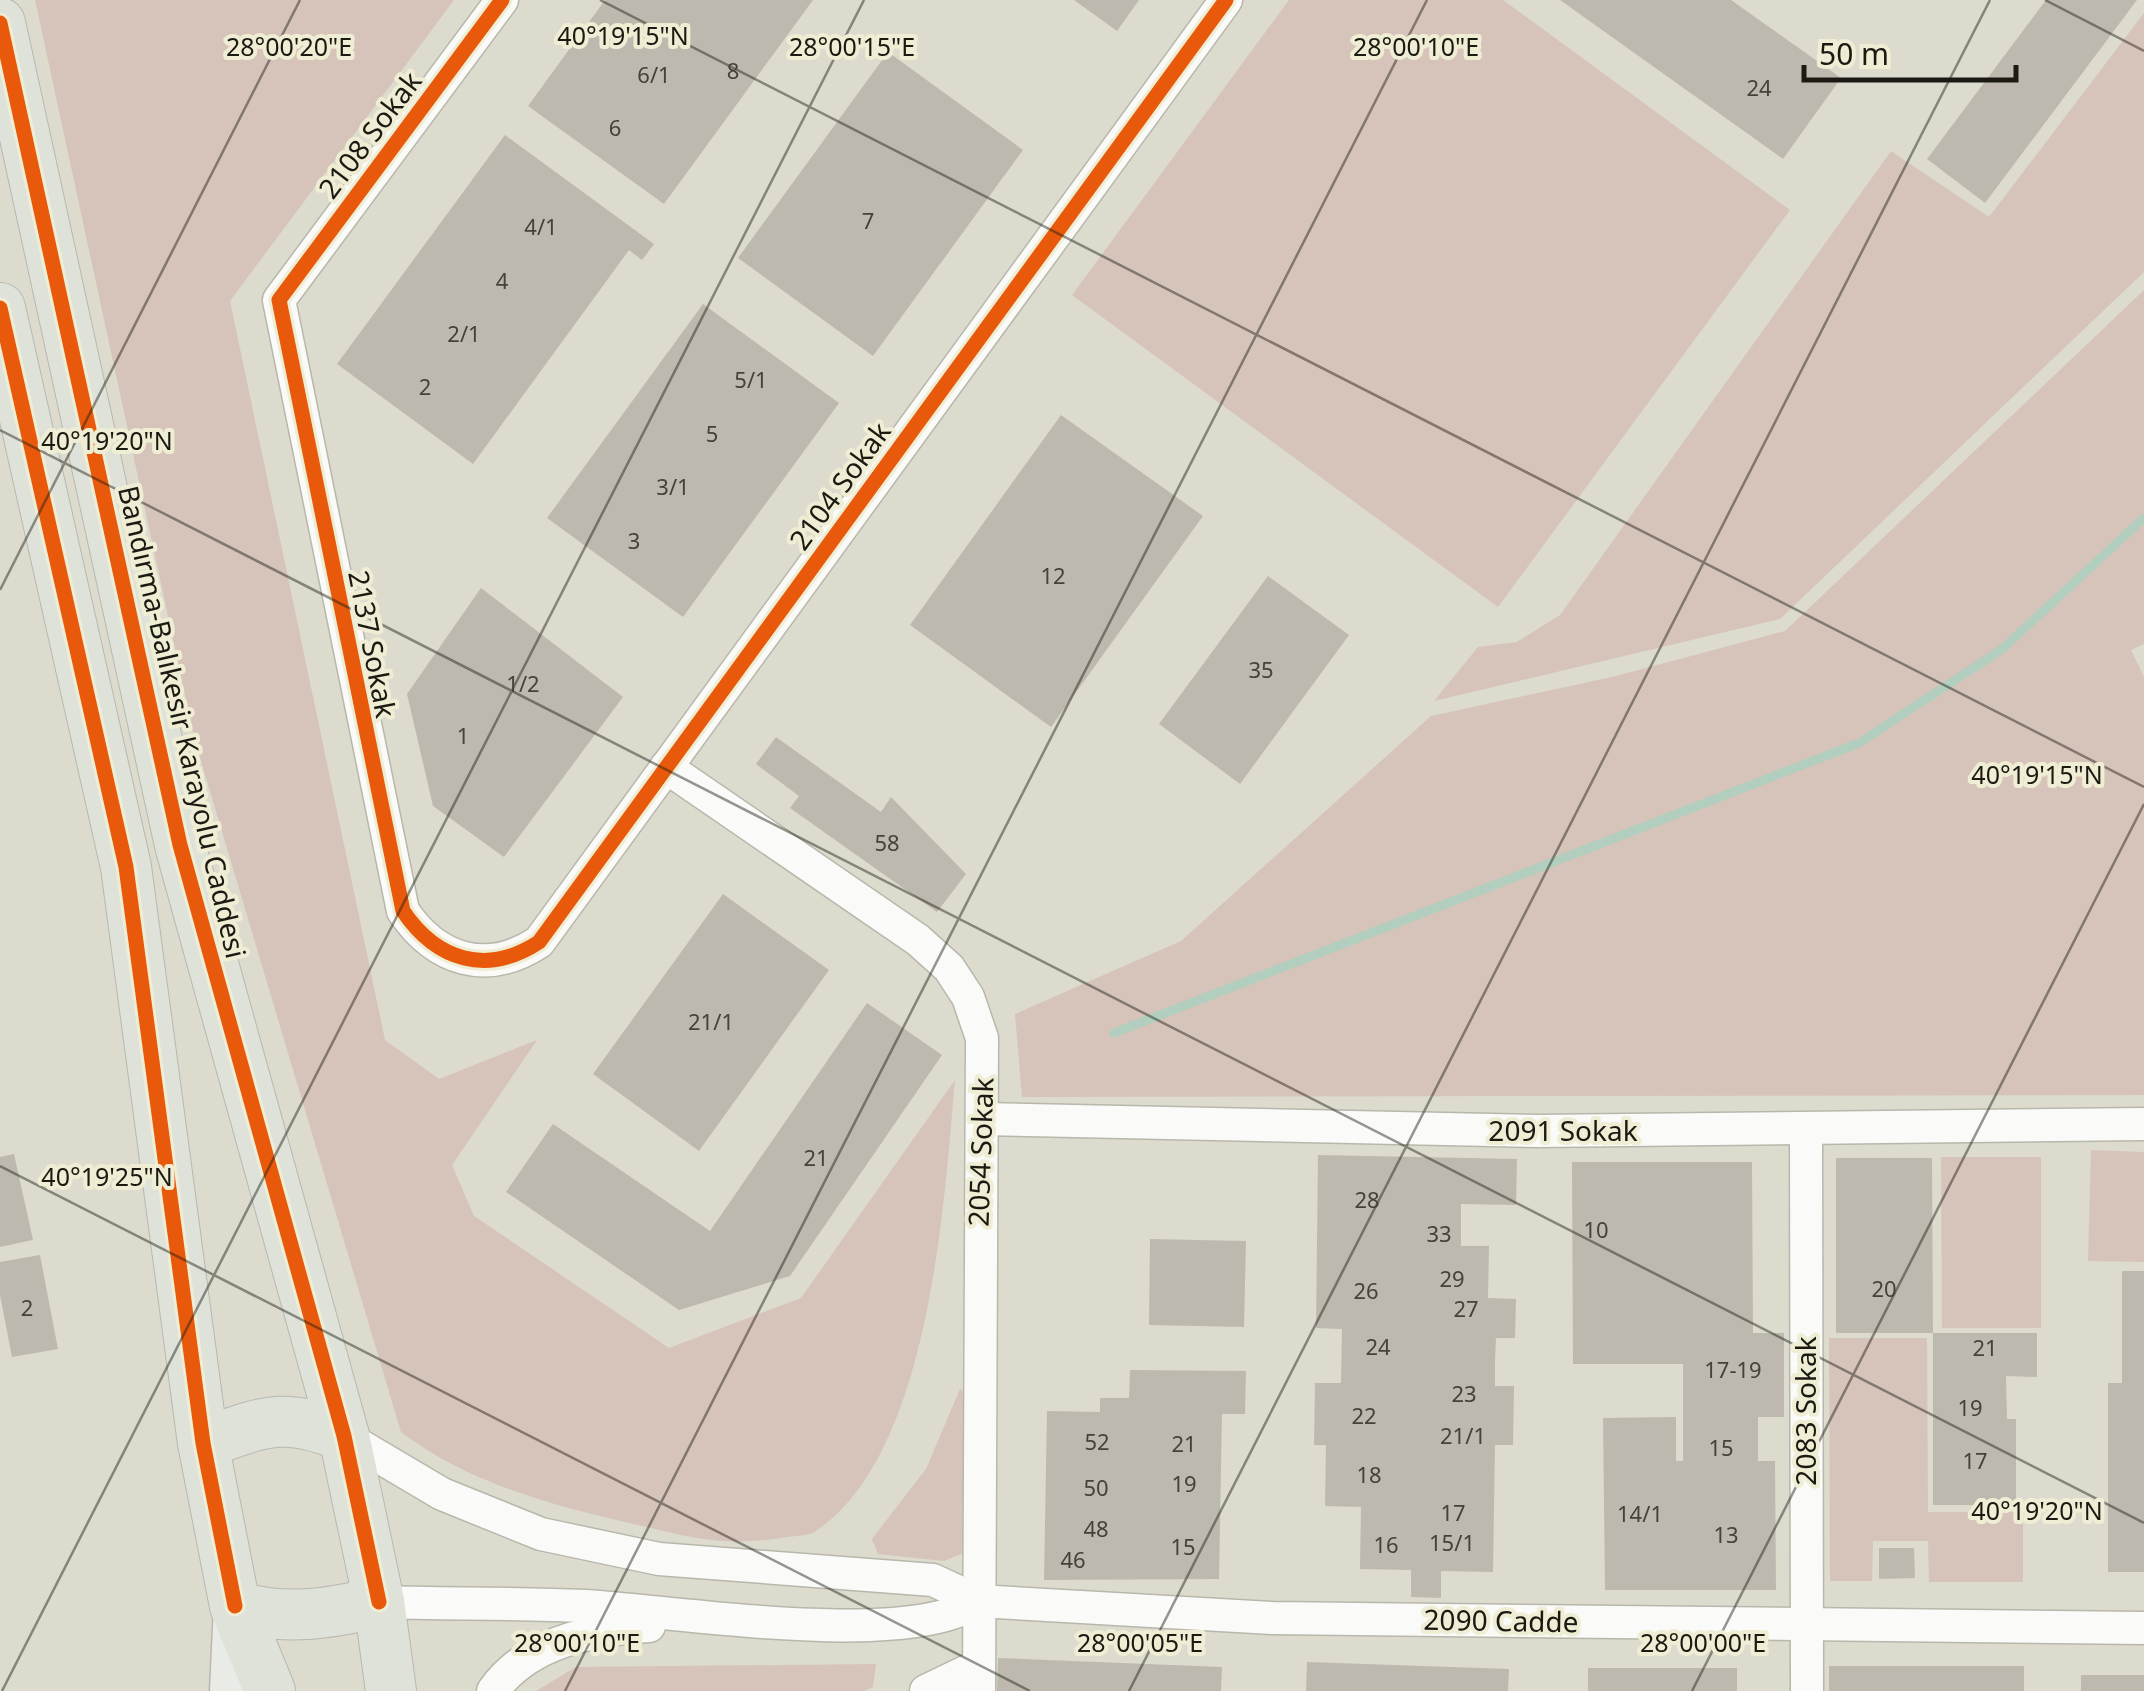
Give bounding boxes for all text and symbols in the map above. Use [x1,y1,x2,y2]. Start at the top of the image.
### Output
text: 40°19'15"N [557,18,689,52]
scale bar [1804,20,2016,82]
text: 28°00'20"E [226,29,352,63]
text: 28°00'15"E [789,29,915,63]
text: 28°00'10"E [1353,29,1479,63]
text: 50 m [1819,33,1889,74]
house number: 8 [727,55,739,85]
house number: 6/1 [637,59,671,89]
street label: 2108 Sokak [309,63,429,205]
house number: 24 [1746,72,1772,102]
house number: 6 [609,112,621,142]
house number: 7 [862,205,874,235]
house number: 4/1 [524,211,558,241]
house number: 4 [496,265,509,295]
house number: 2/1 [447,318,481,348]
house number: 5/1 [734,364,768,394]
house number: 2 [419,371,431,401]
street label: 2104 Sokak [780,414,898,557]
house number: 5 [706,418,718,448]
text: 40°19'20"N [41,423,173,457]
house number: 3/1 [656,471,690,501]
street label: Bandırma-Balıkesir Karayolu Caddesi [110,482,256,962]
house number: 3 [628,525,640,555]
house number: 12 [1040,560,1066,590]
street label: 2137 Sokak [340,567,406,721]
house number: 35 [1248,654,1274,684]
house number: 1/2 [506,668,540,698]
house number: 1 [457,720,469,750]
text: 40°19'15"N [1971,757,2103,791]
house number: 58 [874,827,900,857]
house number: 21/1 [688,1006,734,1036]
street label: 2054 Sokak [958,1077,1002,1227]
street label: 2091 Sokak [1488,1111,1638,1149]
house number: 21 [803,1142,829,1172]
text: 40°19'25"N [41,1159,173,1193]
house number: 28 [1354,1184,1380,1214]
house number: 10 [1583,1214,1609,1244]
house number: 33 [1426,1218,1452,1248]
house number: 29 [1439,1263,1465,1293]
house number: 20 [1871,1273,1897,1303]
house number: 26 [1353,1275,1379,1305]
house number: 2 [21,1292,33,1322]
house number: 27 [1453,1293,1479,1323]
house number: 24 [1365,1331,1391,1361]
house number: 21 [1972,1332,1998,1362]
street label: 2083 Sokak [1786,1336,1824,1486]
house number: 17-19 [1704,1354,1762,1384]
house number: 23 [1451,1378,1477,1408]
house number: 19 [1957,1392,1983,1422]
house number: 22 [1351,1400,1377,1430]
house number: 21/1 [1440,1420,1486,1450]
house number: 52 [1084,1426,1110,1456]
house number: 21 [1171,1428,1197,1458]
house number: 15 [1708,1432,1734,1462]
house number: 17 [1962,1445,1988,1475]
house number: 18 [1356,1459,1382,1489]
house number: 19 [1171,1468,1197,1498]
house number: 50 [1083,1472,1109,1502]
text: 40°19'20"N [1971,1493,2103,1527]
house number: 17 [1440,1497,1466,1527]
house number: 14/1 [1617,1498,1663,1528]
house number: 48 [1083,1513,1109,1543]
house number: 13 [1713,1519,1739,1549]
house number: 15/1 [1429,1527,1475,1557]
house number: 16 [1373,1529,1399,1559]
house number: 15 [1170,1531,1196,1561]
house number: 46 [1060,1544,1086,1574]
street label: 2090 Cadde [1423,1600,1579,1640]
text: 28°00'10"E [514,1625,640,1659]
text: 28°00'05"E [1077,1625,1203,1659]
text: 28°00'00"E [1640,1625,1766,1659]

